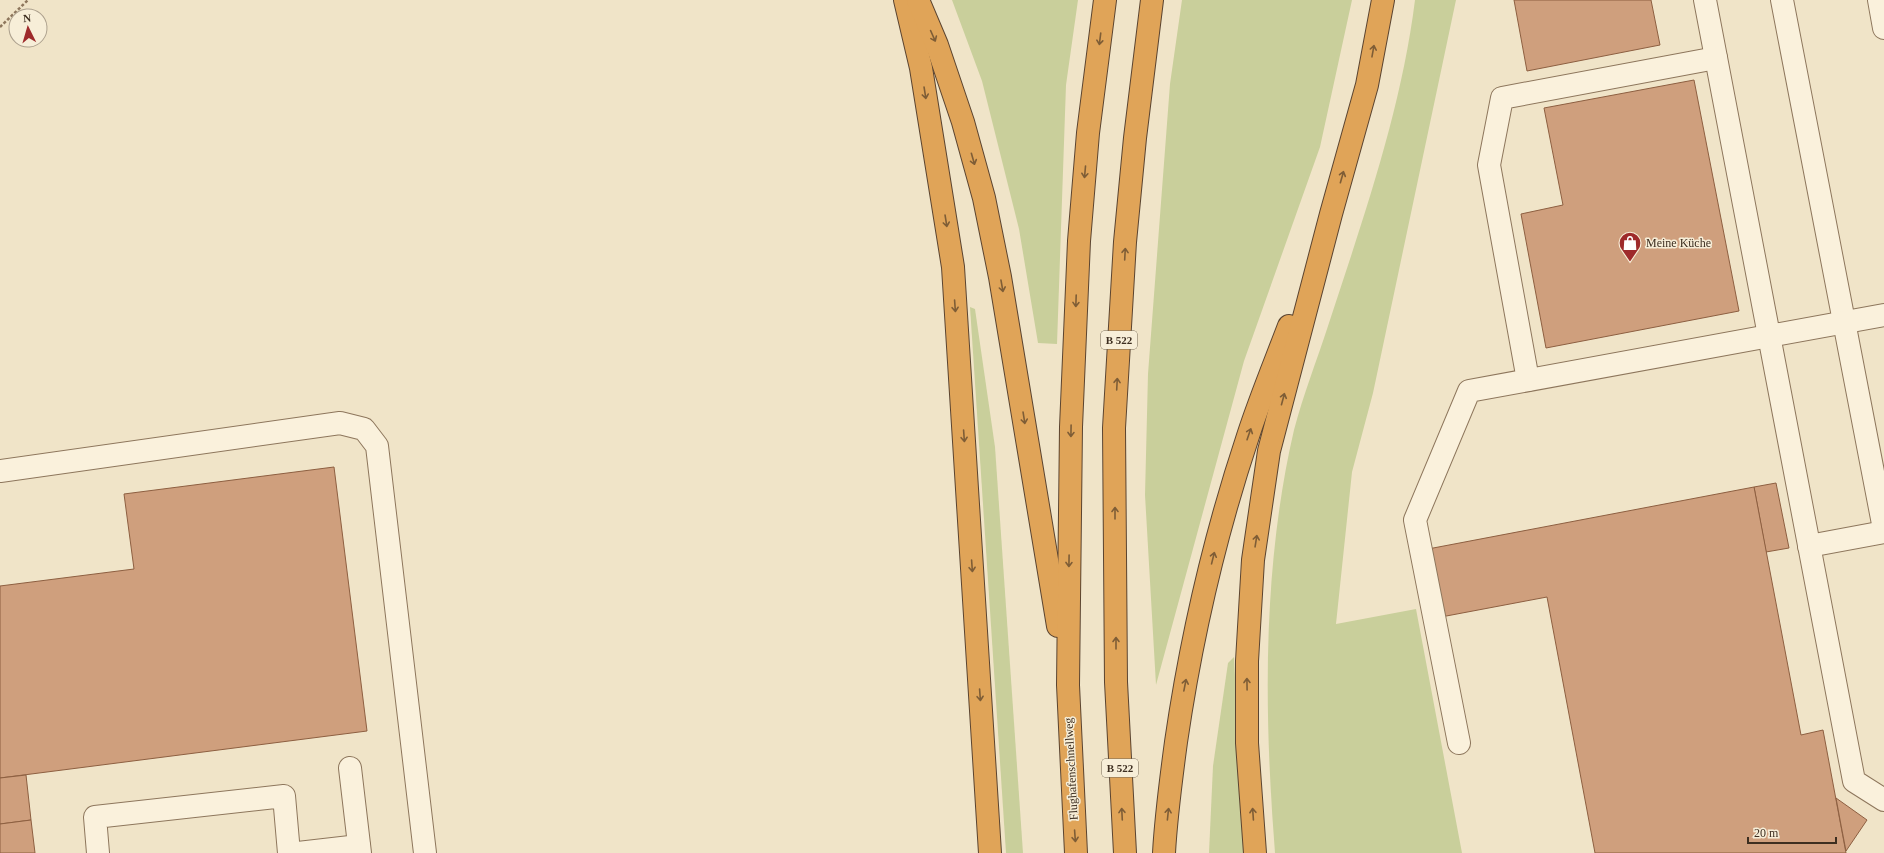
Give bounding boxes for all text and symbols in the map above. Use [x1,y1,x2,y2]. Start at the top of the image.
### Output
north arrow [8,8,48,48]
text: N [23,12,32,24]
one-way arrow [930,29,937,41]
one-way arrow [1096,32,1104,45]
one-way arrow [1370,45,1378,58]
one-way arrow [921,86,929,99]
one-way arrow [970,153,978,166]
one-way arrow [1081,165,1088,178]
one-way arrow [1338,171,1346,184]
one-way arrow [942,214,950,227]
shop icon: Meine Küche [1617,230,1643,263]
place label: Meine Küche [1646,236,1711,250]
one-way arrow [1121,248,1128,261]
one-way arrow [998,279,1006,292]
one-way arrow [1073,294,1080,307]
one-way arrow [952,299,959,312]
road number: B 522 [1101,331,1137,349]
one-way arrow [1113,378,1121,391]
one-way arrow [1279,393,1287,406]
one-way arrow [1020,412,1028,425]
one-way arrow [1067,424,1075,437]
one-way arrow [1246,427,1253,440]
one-way arrow [960,429,967,442]
one-way arrow [1111,507,1119,520]
one-way arrow [1252,535,1260,548]
one-way arrow [1210,552,1217,565]
one-way arrow [1065,554,1073,567]
one-way arrow [968,559,975,572]
one-way arrow [1112,637,1120,650]
one-way arrow [1243,678,1251,691]
one-way arrow [1181,679,1189,692]
one-way arrow [977,688,984,701]
street label: Flughafenschnellweg [1061,717,1081,821]
road number: B 522 [1102,759,1138,777]
one-way arrow [1118,808,1126,821]
one-way arrow [1164,808,1171,821]
one-way arrow [1249,808,1256,821]
scale bar [1748,819,1836,845]
text: 20 m [1754,826,1779,840]
one-way arrow [1071,829,1078,842]

